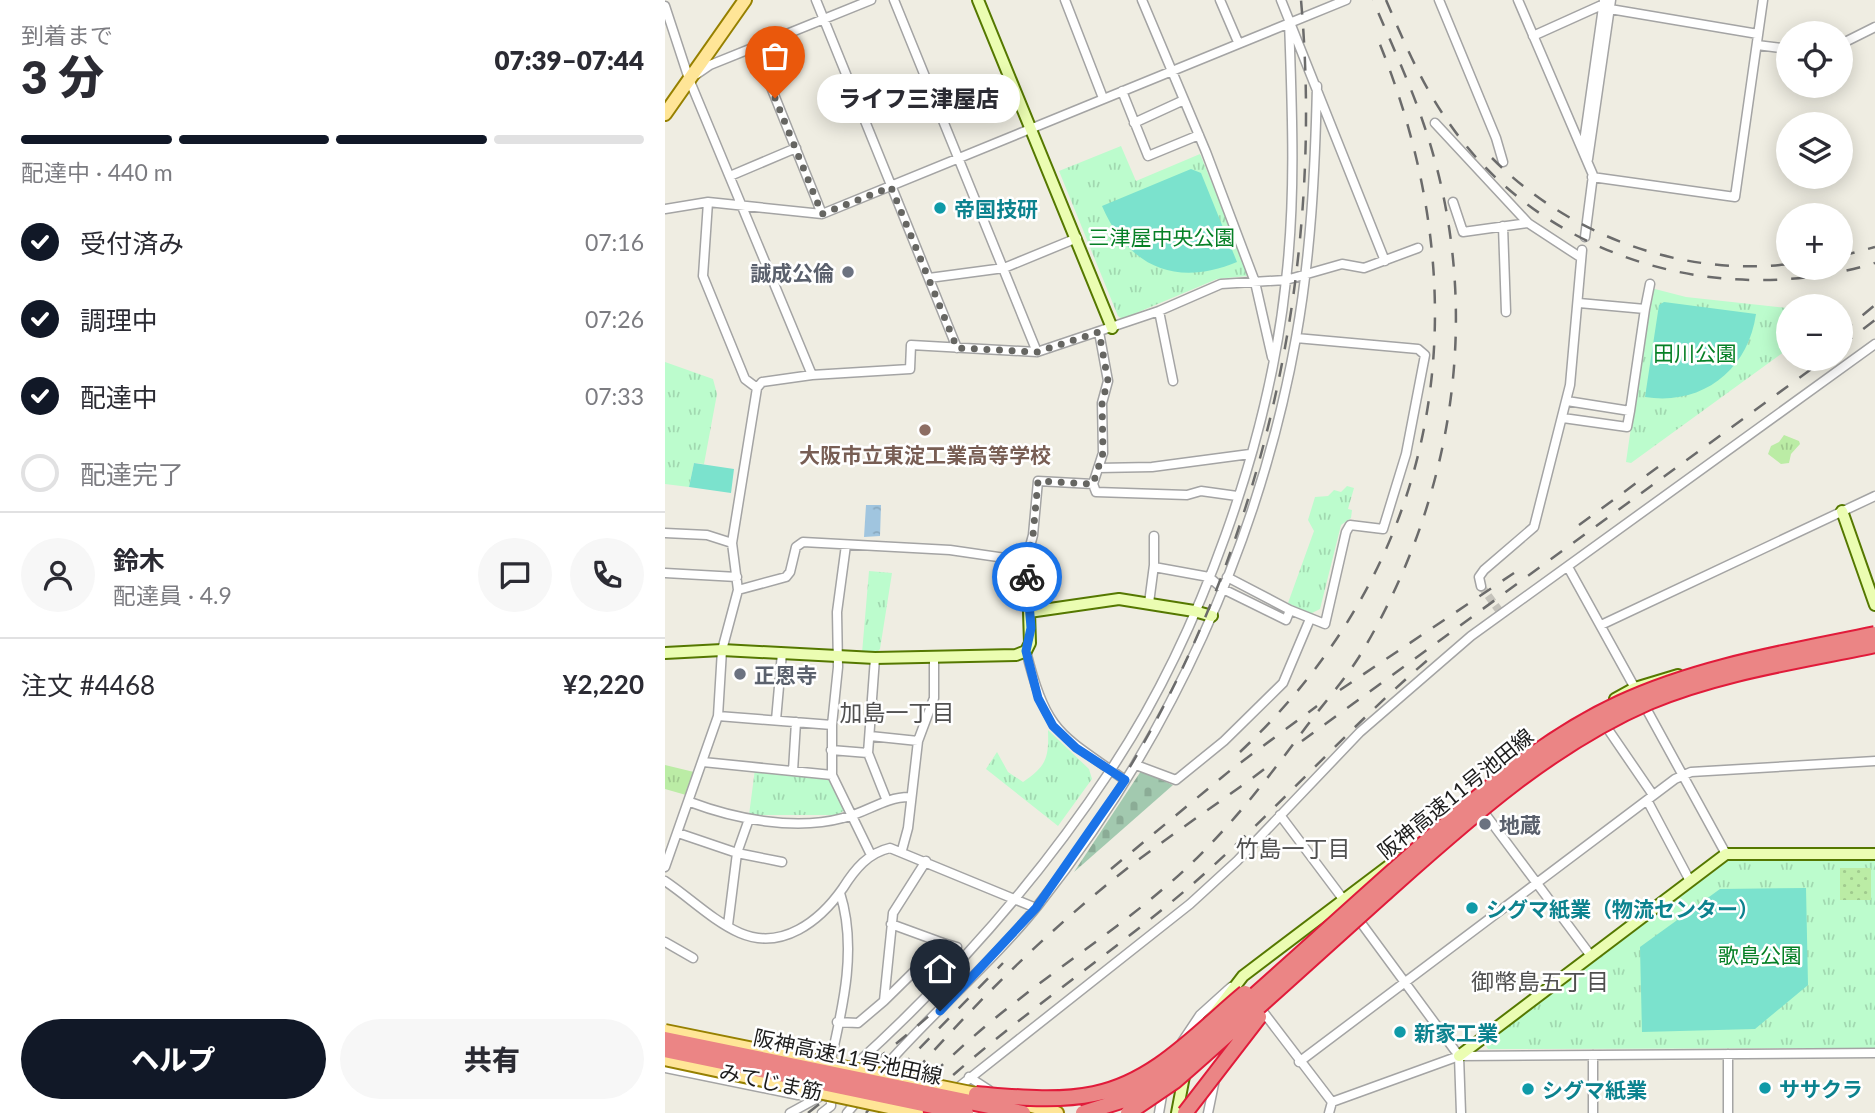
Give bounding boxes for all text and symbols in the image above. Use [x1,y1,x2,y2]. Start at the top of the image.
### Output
text: 到着まで [21,21,113,49]
map controls [1776,21,1853,371]
button: locate [1776,21,1853,98]
pin [745,26,805,98]
icon: bag [756,37,794,75]
text: 07:39–07:44 [494,44,644,76]
text: 3 分 [21,49,104,104]
callout: ライフ三津屋店 [817,74,1020,122]
text: ライフ三津屋店 [838,84,999,112]
button: layers [1776,112,1853,189]
text: 配達中 · 440 m [21,158,173,186]
place label: 帝国技研 [954,196,1038,221]
marker: 帝国技研 [932,200,948,216]
button: + [1776,203,1853,280]
icon: check [21,223,59,261]
park label: 三津屋中央公園 [1089,224,1236,249]
text: 受付済み [80,227,184,259]
text: 07:16 [585,228,644,256]
place label: 誠成公倫 [750,260,834,285]
marker: 誠成公倫 [840,264,856,280]
button: − [1776,294,1853,371]
icon: check [21,300,59,338]
text: 調理中 [80,304,158,336]
text: 07:26 [585,305,644,333]
park label: 田川公園 [1653,340,1737,365]
icon: check [21,377,59,415]
text: 配達中 [80,381,158,413]
text: 07:33 [585,382,644,410]
marker: 大阪市立東淀工業高等学校 [917,422,933,438]
place label: 大阪市立東淀工業高等学校 [799,442,1051,467]
text: 配達完了 [80,458,184,490]
button: person [21,538,95,612]
button: chat [478,538,552,612]
button: phone [570,538,644,612]
courier [992,542,1062,612]
text: 鈴木 [113,544,165,576]
icon: bike [1008,558,1046,596]
text: 配達員 · 4.9 [113,581,232,609]
place label: 正恩寺 [754,662,817,687]
marker: 正恩寺 [732,666,748,682]
text: ¥2,220 [563,668,644,700]
text: 注文 #4468 [21,669,155,701]
district label: 加島一丁目 [840,698,955,726]
street label: 阪神高速11号池田線 [1372,723,1538,863]
place label: 地蔵 [1499,812,1541,837]
marker: 地蔵 [1477,816,1493,832]
district label: 竹島一丁目 [1236,834,1351,862]
place label: シグマ紙業（物流センター） [1486,896,1759,921]
marker: シグマ紙業（物流センター） [1464,900,1480,916]
pin [910,939,970,1011]
park label: 歌島公園 [1718,942,1802,967]
icon: home [921,950,959,988]
district label: 御幣島五丁目 [1471,967,1609,995]
button: ヘルプ [21,1019,326,1099]
button: 共有 [340,1019,644,1099]
place label: 新家工業 [1414,1020,1498,1045]
street label: 阪神高速11号池田線 [751,1024,945,1088]
marker: 新家工業 [1392,1024,1408,1040]
street label: みてじま筋 [717,1058,825,1104]
place label: ササクラ [1779,1076,1863,1101]
place label: シグマ紙業 [1542,1077,1647,1102]
marker: ササクラ [1757,1080,1773,1096]
marker: シグマ紙業 [1520,1081,1536,1097]

